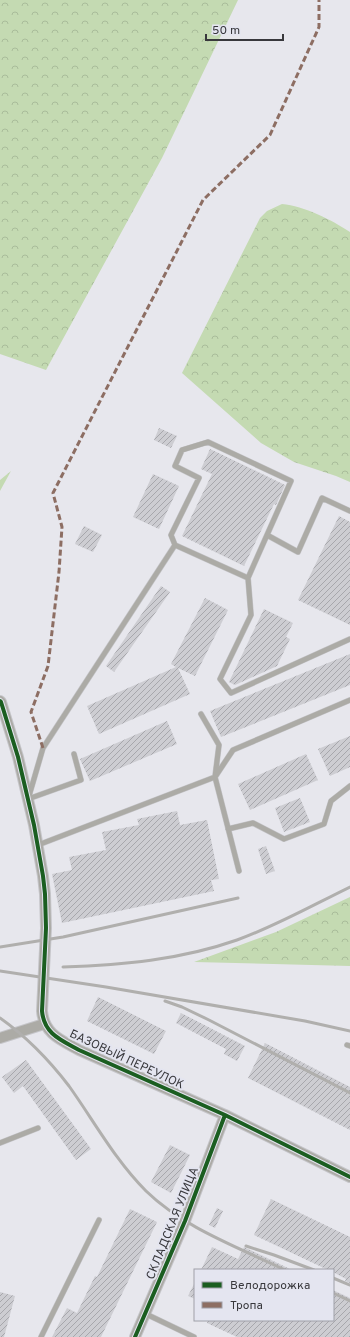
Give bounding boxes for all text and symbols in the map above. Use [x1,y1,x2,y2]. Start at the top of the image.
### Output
scale bar [206,16,283,42]
text: 50 m [212,23,240,39]
street label: БАЗОВЫЙ ПЕРЕУЛОК [67,1026,187,1094]
street label: СКЛАДСКАЯ УЛИЦА [143,1165,203,1282]
legend [194,1269,334,1321]
text: Велодорожка [230,1278,310,1294]
text: Тропа [230,1298,263,1314]

